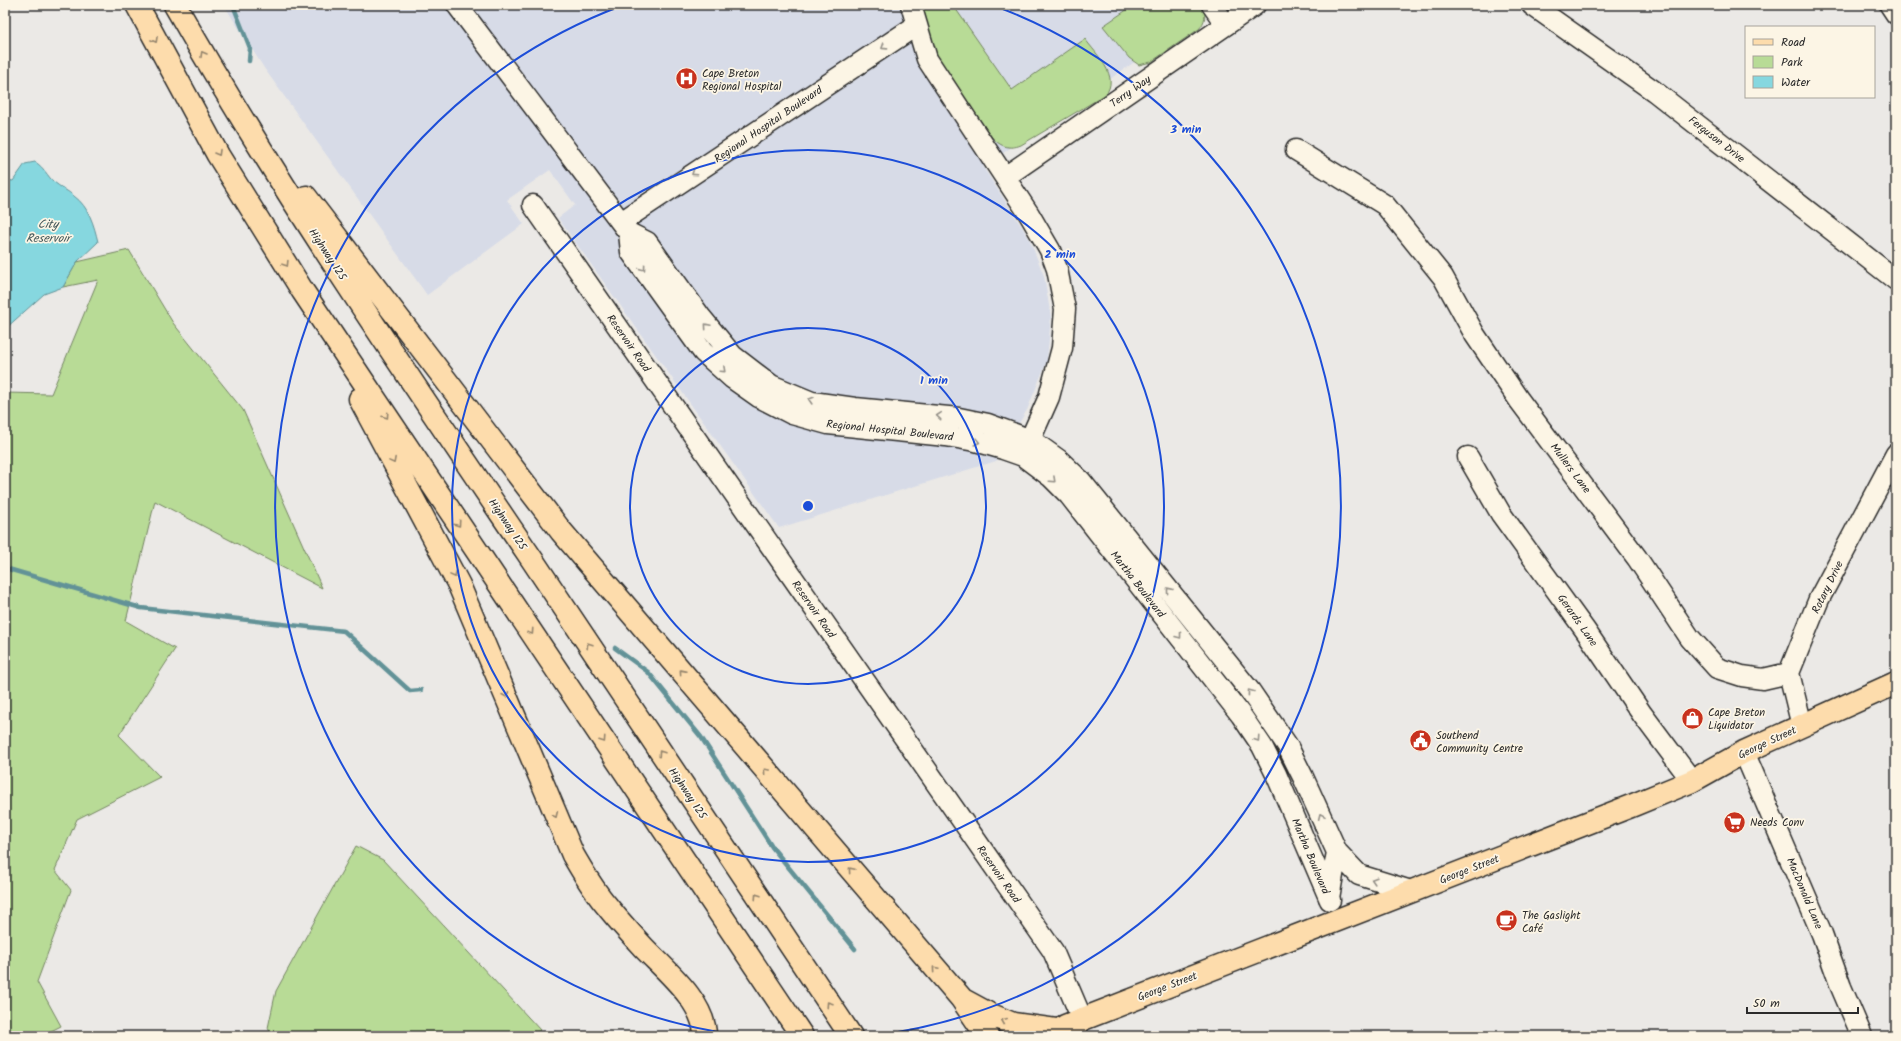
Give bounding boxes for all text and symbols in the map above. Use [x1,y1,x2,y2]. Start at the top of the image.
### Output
legend [1745,26,1875,98]
text: Road [1781,33,1806,52]
one-way arrow [150,35,158,43]
one-way arrow [881,42,888,50]
one-way arrow [200,51,207,58]
text: Park [1781,53,1803,72]
place label: Cape Breton Regional Hospital [702,65,782,96]
hospital icon: Cape Breton Regional Hospital [674,66,700,92]
street label: Terry Way [1106,71,1156,113]
text: Water [1781,73,1811,92]
street label: Regional Hospital Boulevard [711,81,827,168]
street label: Ferguson Drive [1684,112,1749,168]
text: 3 min [1170,120,1202,139]
one-way arrow [213,149,220,157]
one-way arrow [691,168,698,176]
water label: City Reservoir [26,215,73,248]
street label: Highway 125 [304,225,351,285]
text: 2 min [1044,245,1076,264]
one-way arrow [281,260,288,267]
one-way arrow [638,264,645,271]
street label: Reservoir Road [602,311,655,377]
one-way arrow [705,323,712,330]
one-way arrow [718,365,726,373]
text: 1 min [920,371,948,390]
one-way arrow [807,396,814,405]
one-way arrow [381,412,389,419]
one-way arrow [936,412,942,421]
street label: Regional Hospital Boulevard [825,415,955,447]
one-way arrow [974,437,980,445]
street label: Mullers Lane [1545,440,1595,498]
one-way arrow [388,457,395,464]
one-way arrow [1048,475,1056,483]
street label: Highway 125 [483,495,532,555]
centre of rings [801,499,815,513]
one-way arrow [454,520,461,527]
street label: Martha Boulevard [1105,547,1170,622]
street label: Rotary Drive [1807,558,1848,617]
one-way arrow [449,571,457,579]
street label: Reservoir Road [787,577,840,643]
one-way arrow [1167,587,1174,595]
street label: Gerards Lane [1552,591,1602,651]
one-way arrow [526,628,534,635]
one-way arrow [1174,631,1181,638]
one-way arrow [587,642,594,649]
one-way arrow [679,670,686,677]
one-way arrow [1248,689,1255,696]
one-way arrow [501,690,509,698]
place label: Cape Breton Liquidator [1708,704,1765,735]
shop icon: Cape Breton Liquidator [1679,705,1705,731]
street label: George Street [1735,721,1800,764]
place label: Southend Community Centre [1436,727,1523,758]
public building icon: Southend Community Centre [1407,728,1433,754]
one-way arrow [598,735,605,742]
one-way arrow [1252,735,1259,742]
one-way arrow [659,750,666,757]
street label: Highway 125 [663,764,712,824]
one-way arrow [764,768,771,775]
supermarket icon: Needs Conv [1721,809,1747,835]
one-way arrow [550,811,558,818]
one-way arrow [1318,813,1326,821]
place label: Needs Conv [1750,814,1804,832]
street label: Martha Boulevard [1286,816,1334,898]
street label: Reservoir Road [972,842,1025,908]
street label: George Street [1437,850,1503,890]
street label: MacDonald Lane [1781,855,1827,932]
one-way arrow [848,867,855,874]
one-way arrow [1371,876,1378,885]
one-way arrow [755,893,762,900]
place label: The Gaslight Café [1522,907,1581,938]
cafe icon: The Gaslight Café [1493,908,1519,934]
one-way arrow [933,966,940,973]
street label: George Street [1135,967,1201,1007]
scale bar [1747,989,1858,1015]
text: 50 m [1753,994,1780,1013]
one-way arrow [827,1001,834,1008]
one-way arrow [1000,1017,1007,1025]

